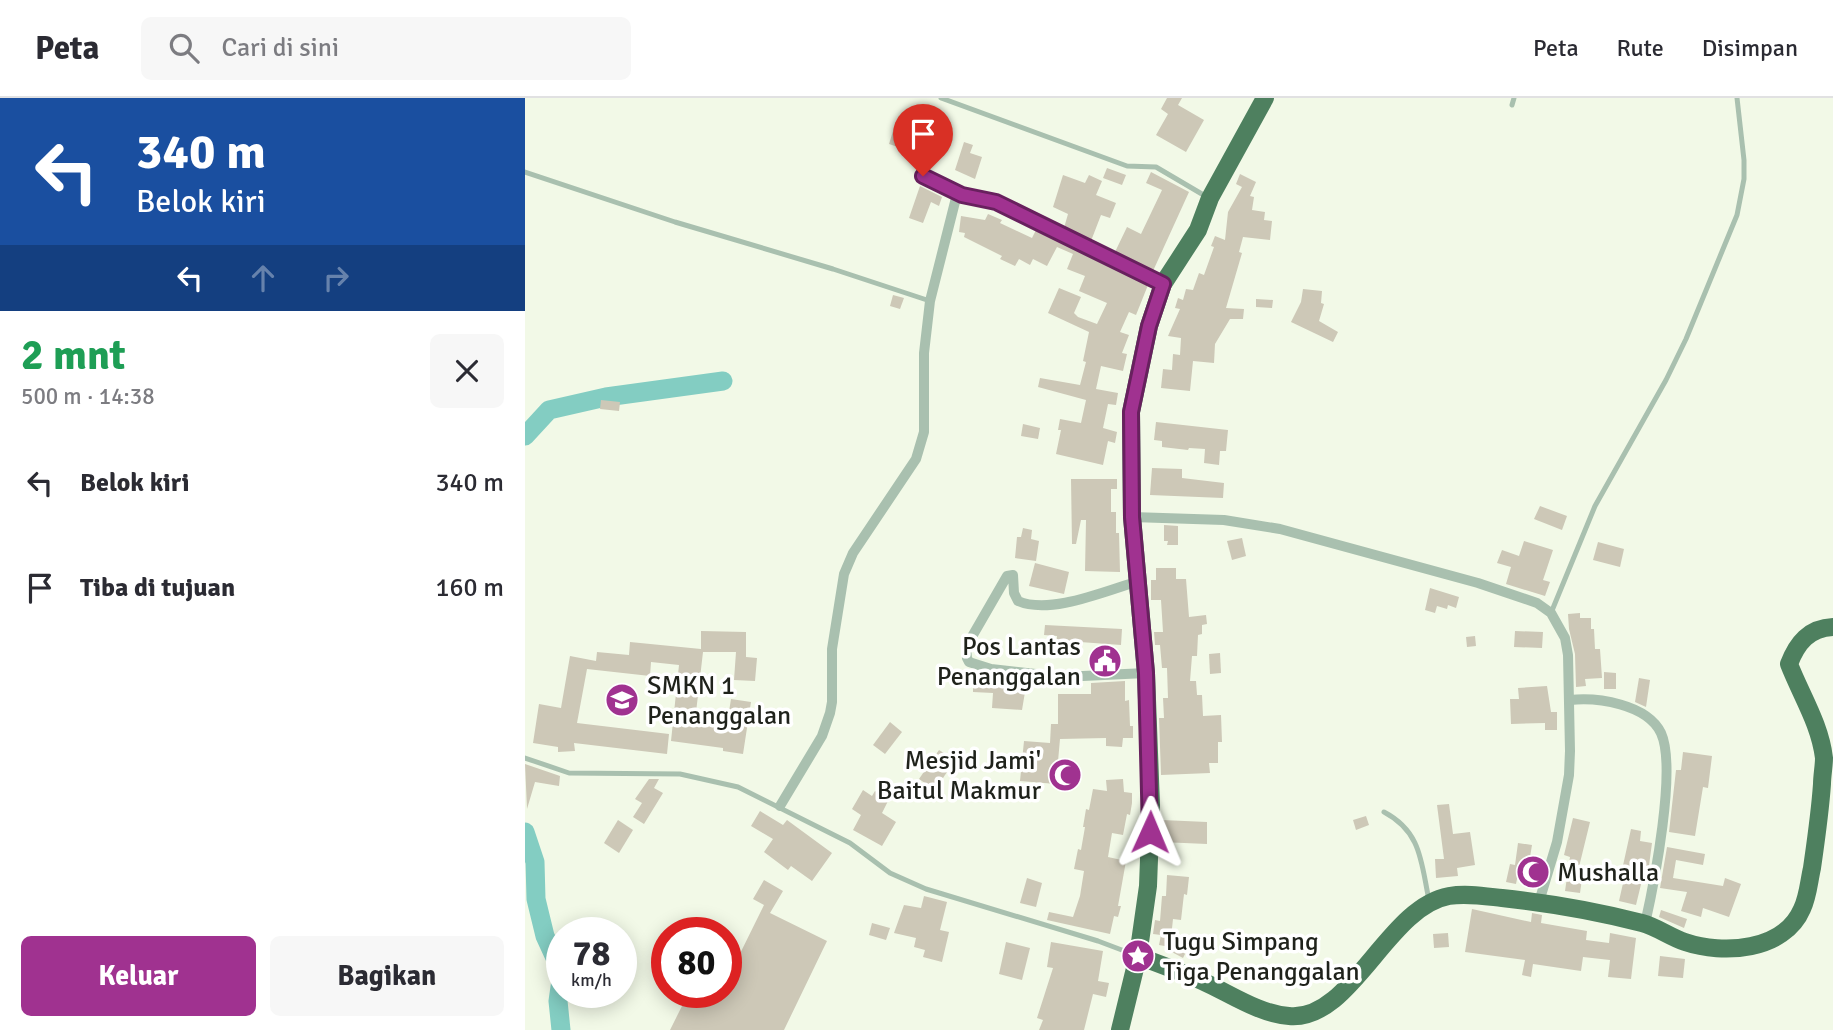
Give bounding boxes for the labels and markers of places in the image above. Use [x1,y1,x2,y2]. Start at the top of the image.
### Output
pin [893,104,953,176]
place label: Pos Lantas Penanggalan [937,631,1081,693]
public building icon: Pos Lantas Penanggalan [1086,642,1124,680]
place label: SMKN 1 Penanggalan [647,670,791,732]
school or university icon: SMKN 1 Penanggalan [603,681,641,719]
place label: Mesjid Jami' Baitul Makmur [877,745,1041,807]
mosque icon: Mesjid Jami' Baitul Makmur [1046,756,1084,794]
mosque icon: Mushalla [1514,853,1552,891]
place label: Mushalla [1557,857,1659,889]
place label: Tugu Simpang Tiga Penanggalan [1163,926,1360,988]
place icon: Tugu Simpang Tiga Penanggalan [1119,937,1157,975]

